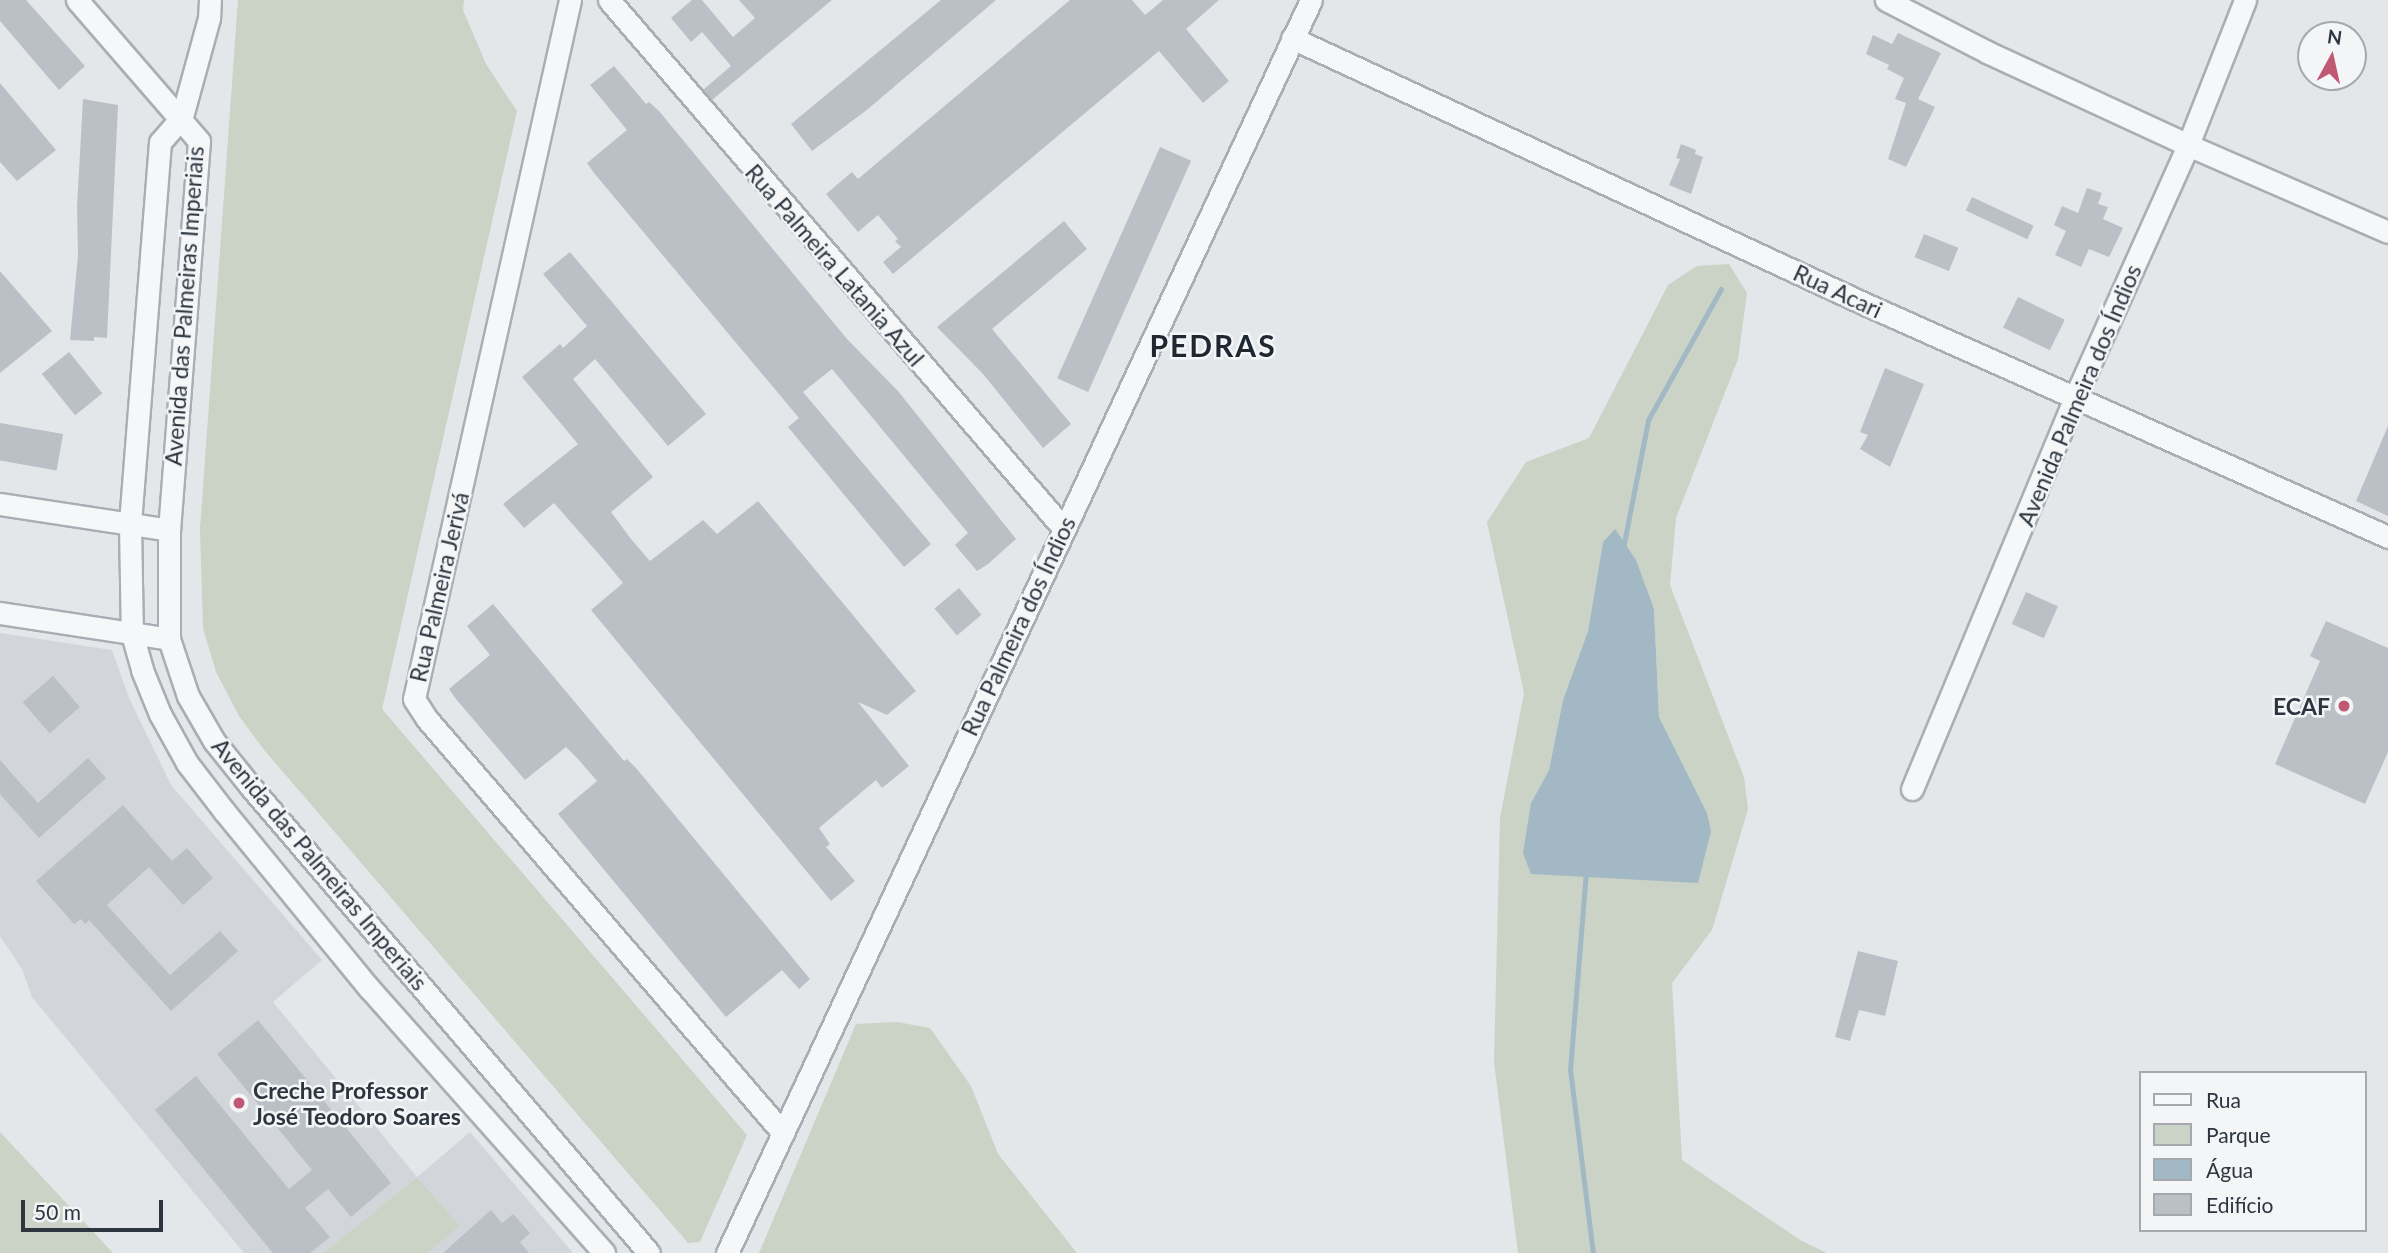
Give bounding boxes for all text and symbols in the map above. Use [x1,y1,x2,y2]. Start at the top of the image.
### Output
north arrow [2297,21,2367,91]
text: N [2326,24,2344,49]
street label: Avenida das Palmeiras Imperiais [159,145,209,467]
street label: Rua Palmeira Latania Azul [740,158,930,372]
street label: Rua Acari [1789,258,1887,324]
street label: Avenida Palmeira dos Índios [2011,260,2147,530]
district label: PEDRAS [1150,327,1276,363]
street label: Rua Palmeira Jerivá [404,489,474,685]
street label: Rua Palmeira dos Índios [955,512,1081,740]
place label: ECAF [2273,692,2330,720]
marker: ECAF [2336,698,2352,714]
street label: Avenida das Palmeiras Imperiais [206,732,434,996]
legend [2140,1071,2367,1232]
place label: Creche Professor José Teodoro Soares [253,1076,462,1130]
text: Rua [2206,1087,2241,1112]
marker: Creche Professor José Teodoro Soares [231,1095,247,1111]
text: Parque [2206,1122,2271,1147]
text: Água [2206,1157,2253,1182]
scale bar [24,1186,166,1230]
text: Edifício [2206,1192,2273,1217]
text: 50 m [34,1199,81,1224]

